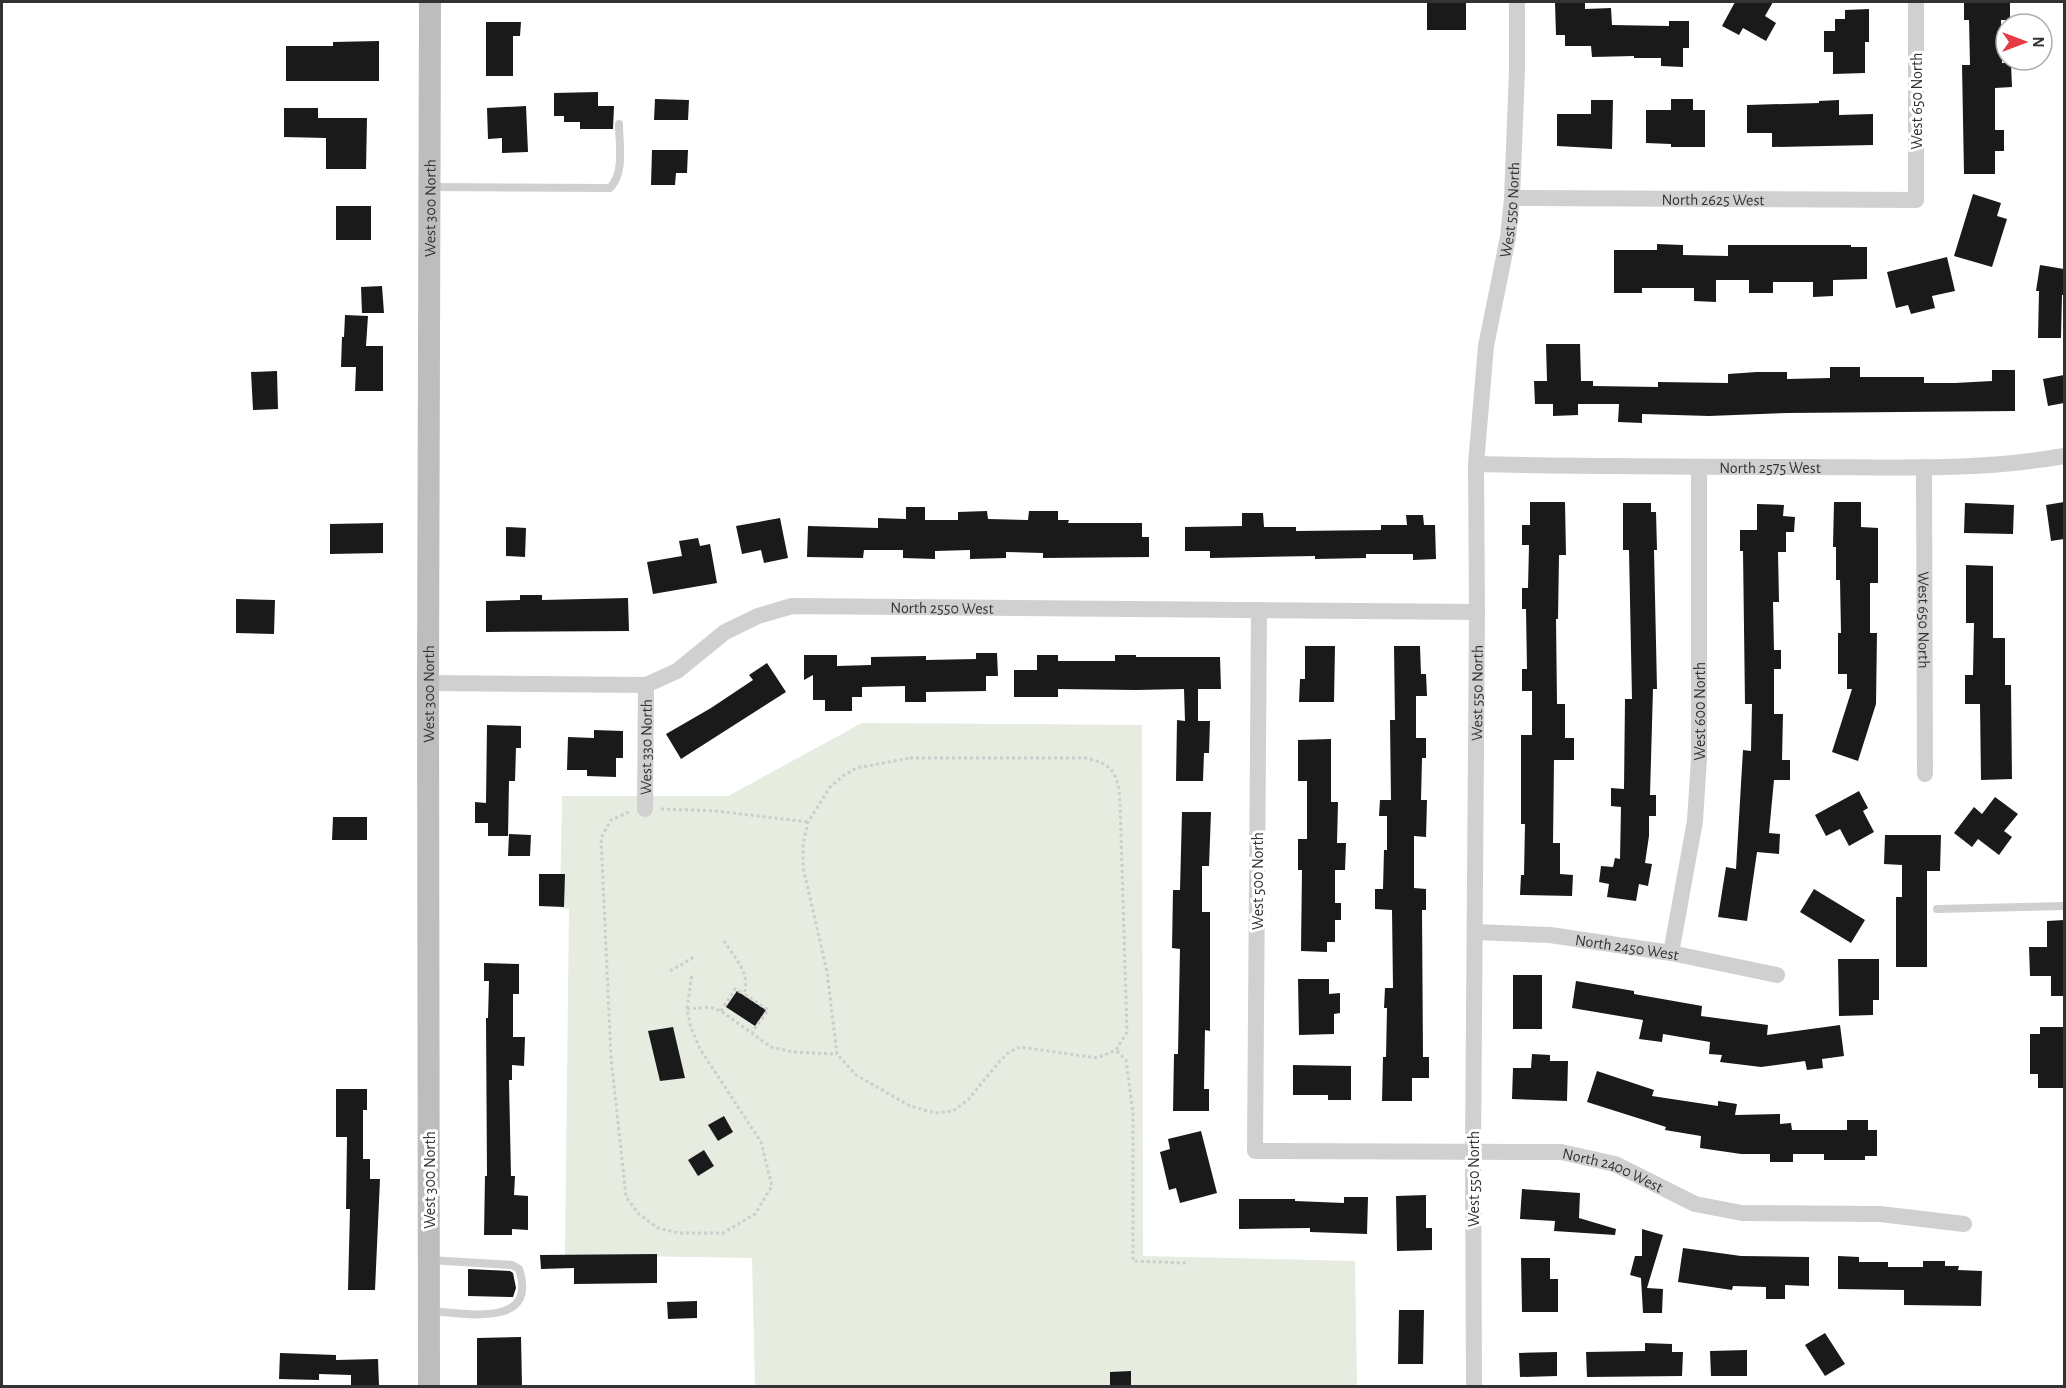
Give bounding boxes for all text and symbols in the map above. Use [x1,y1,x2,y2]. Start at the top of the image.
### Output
north arrow [1994,12,2054,72]
text: N [2030,36,2046,48]
street label: West 650 North [1909,53,1925,149]
street label: West 300 North [422,159,439,257]
street label: West 550 North [1497,162,1522,259]
street label: North 2625 West [1661,192,1765,208]
street label: North 2575 West [1719,460,1821,476]
street label: West 650 North [1915,572,1932,668]
street label: North 2550 West [890,600,994,617]
street label: West 300 North [421,645,437,743]
street label: West 550 North [1469,645,1486,741]
street label: West 600 North [1692,662,1708,761]
street label: West 330 North [638,699,655,795]
street label: West 500 North [1250,832,1266,930]
street label: North 2450 West [1574,932,1680,963]
street label: West 300 North [422,1131,438,1229]
street label: West 550 North [1466,1131,1482,1227]
street label: North 2400 West [1561,1146,1665,1196]

